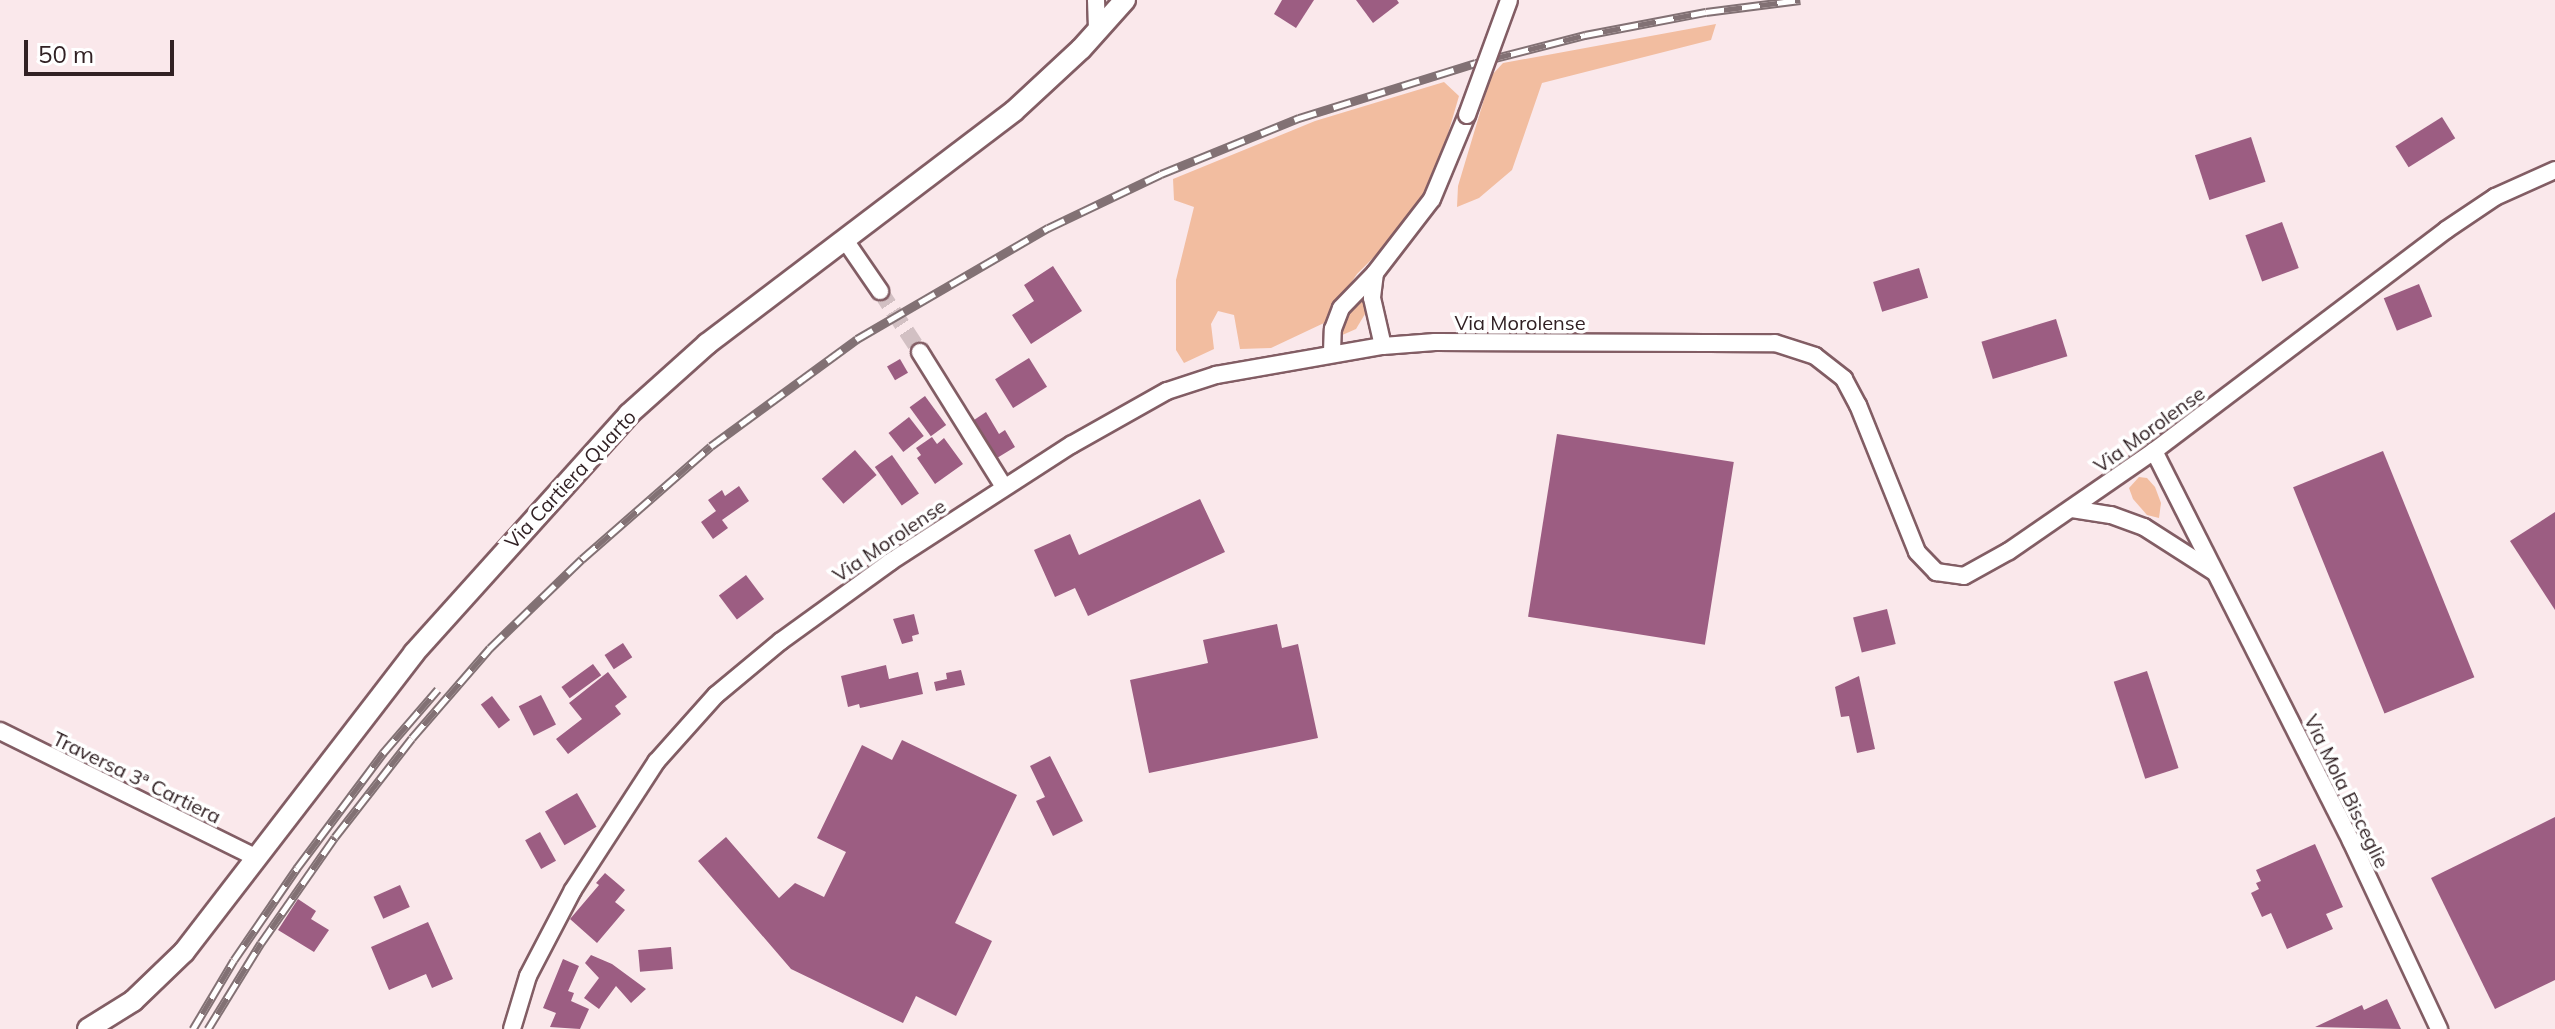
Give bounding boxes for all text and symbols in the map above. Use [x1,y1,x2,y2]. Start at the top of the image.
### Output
scale bar [28,24,178,74]
text: 50 m [38,39,94,69]
street label: Via Morolense [1454,310,1586,334]
street label: Via Morolense [2089,381,2209,477]
street label: Via Cartiera Quarto [499,405,641,553]
street label: Via Morolense [828,493,950,587]
street label: Via Mola Bisceglie [2299,710,2395,872]
street label: Traversa 3ª Cartiera [49,726,225,828]

